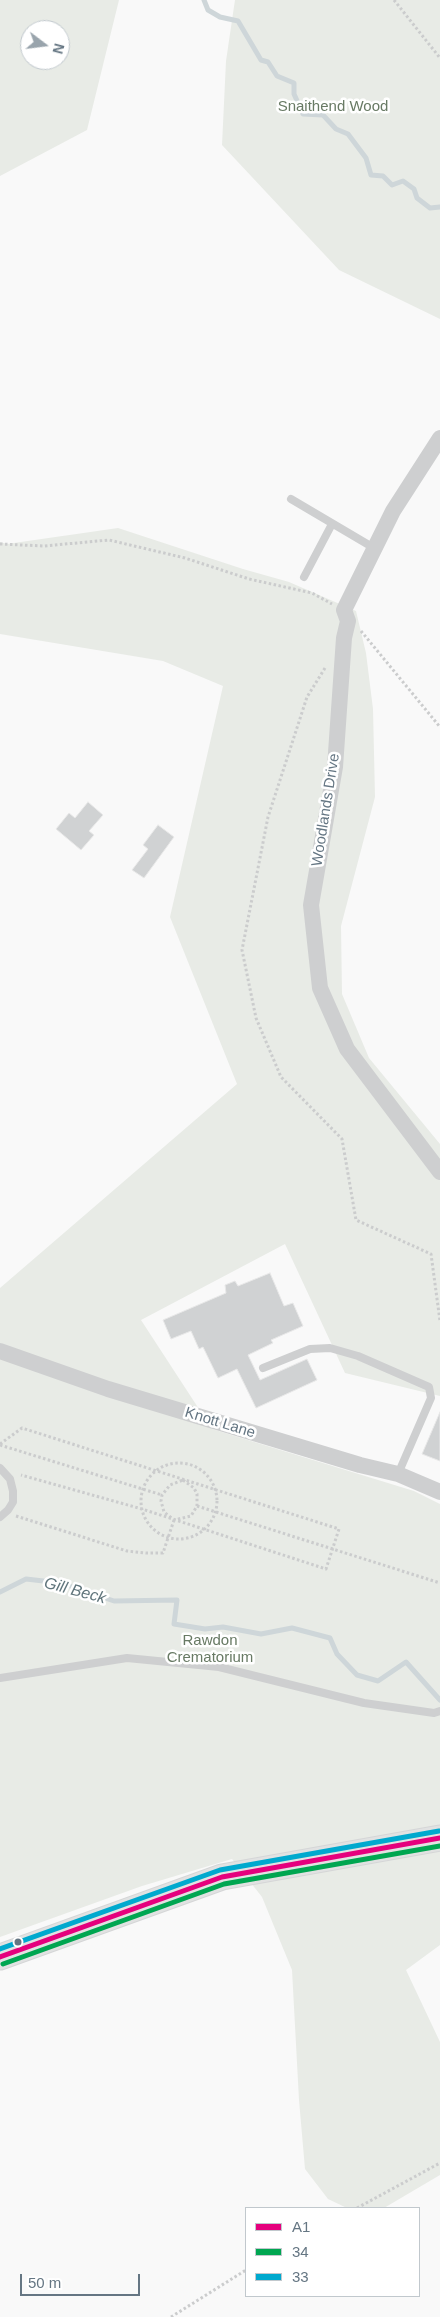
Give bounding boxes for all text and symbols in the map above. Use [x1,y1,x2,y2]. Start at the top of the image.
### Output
north arrow [20,20,70,70]
text: N [49,42,68,56]
park label: Snaithend Wood [278,98,388,116]
street label: Woodlands Drive [308,752,344,868]
street label: Knott Lane [183,1404,257,1442]
water label: Gill Beck [42,1574,108,1608]
park label: Rawdon Crematorium [167,1632,253,1667]
unlabelled marker [13,1937,23,1947]
legend [245,2207,420,2297]
text: A1 [292,2218,310,2235]
text: 34 [292,2243,309,2260]
scale bar [22,2264,142,2296]
text: 33 [292,2268,309,2285]
text: 50 m [28,2274,61,2291]

